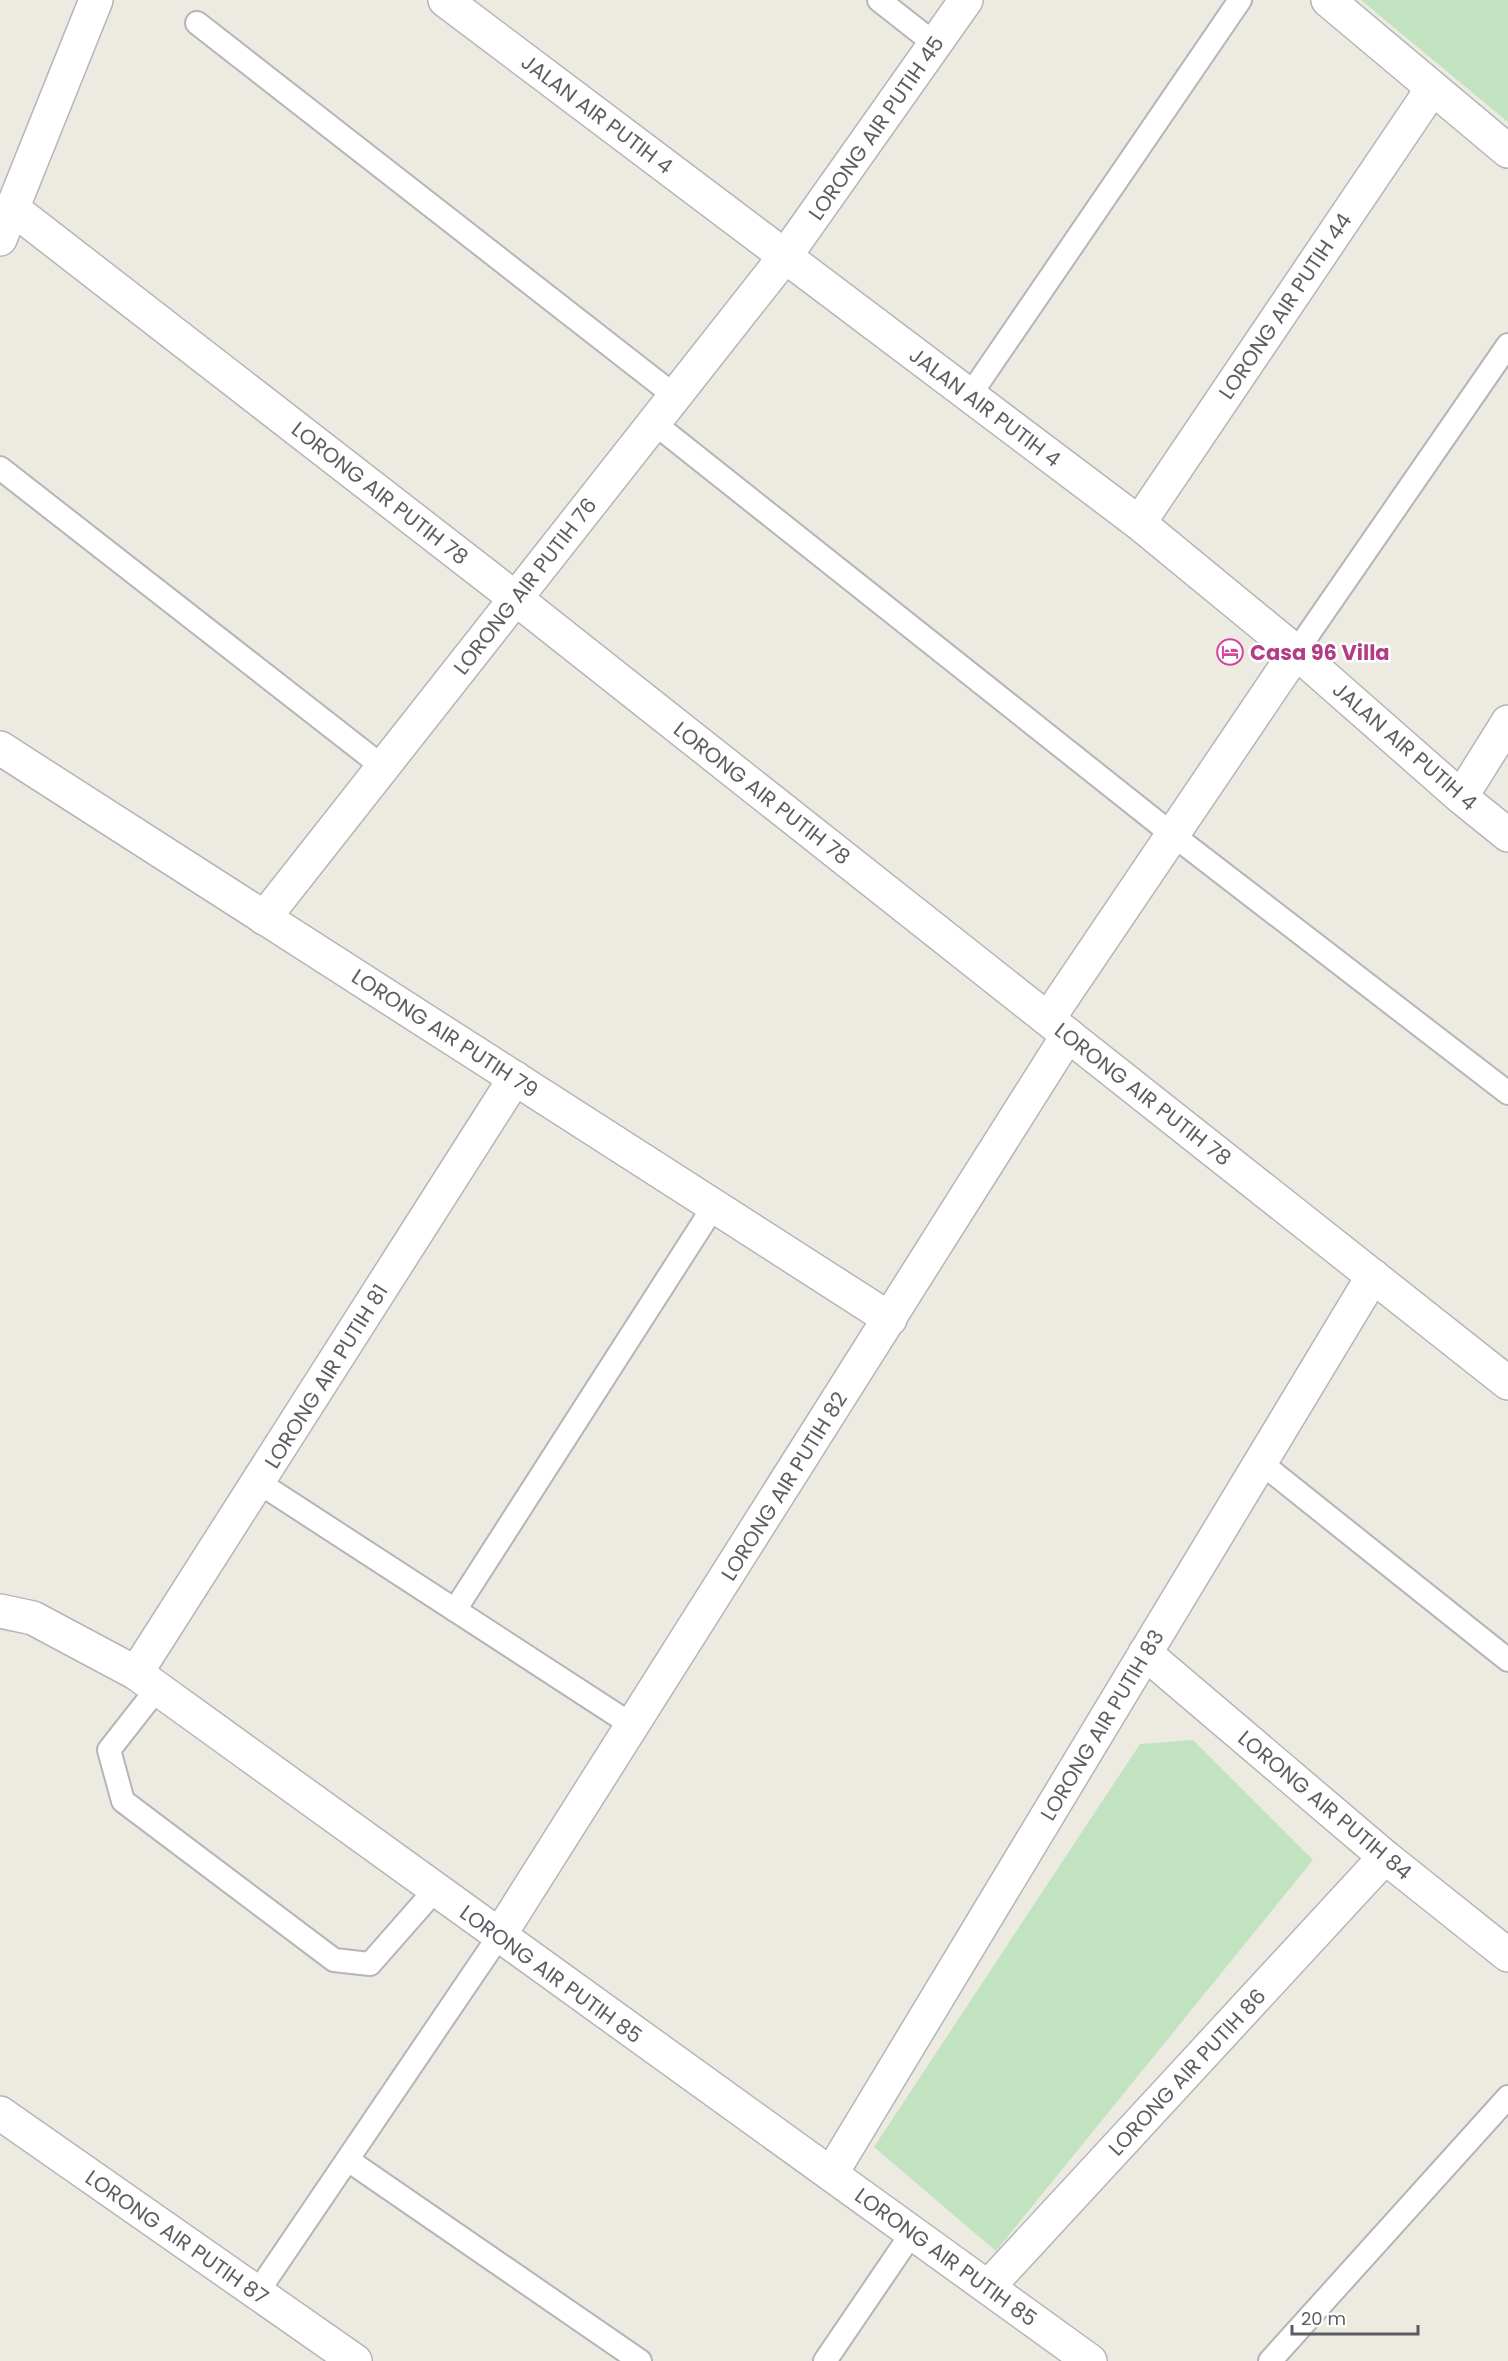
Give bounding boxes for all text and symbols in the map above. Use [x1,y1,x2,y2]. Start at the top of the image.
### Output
street label: LORONG AIR PUTIH 45 [801,30,951,226]
street label: JALAN AIR PUTIH 4 [515,47,679,181]
street label: LORONG AIR PUTIH 44 [1212,207,1358,405]
street label: JALAN AIR PUTIH 4 [903,340,1067,474]
street label: LORONG AIR PUTIH 78 [286,415,474,571]
street label: LORONG AIR PUTIH 76 [447,492,603,680]
hotel icon: Casa 96 Villa [1215,637,1245,667]
place label: Casa 96 Villa [1250,638,1390,667]
street label: JALAN AIR PUTIH 4 [1327,675,1483,817]
street label: LORONG AIR PUTIH 78 [668,715,856,871]
street label: LORONG AIR PUTIH 79 [346,962,544,1104]
street label: LORONG AIR PUTIH 78 [1049,1016,1237,1172]
street label: LORONG AIR PUTIH 81 [257,1278,395,1474]
street label: LORONG AIR PUTIH 82 [714,1386,854,1586]
street label: LORONG AIR PUTIH 83 [1033,1624,1171,1826]
street label: LORONG AIR PUTIH 84 [1232,1724,1418,1886]
street label: LORONG AIR PUTIH 85 [454,1898,648,2050]
street label: LORONG AIR PUTIH 86 [1102,1982,1272,2162]
street label: LORONG AIR PUTIH 87 [80,2163,274,2311]
street label: LORONG AIR PUTIH 85 [849,2181,1043,2333]
scale bar [1292,2298,1418,2336]
text: 20 m [1301,2306,1346,2331]

